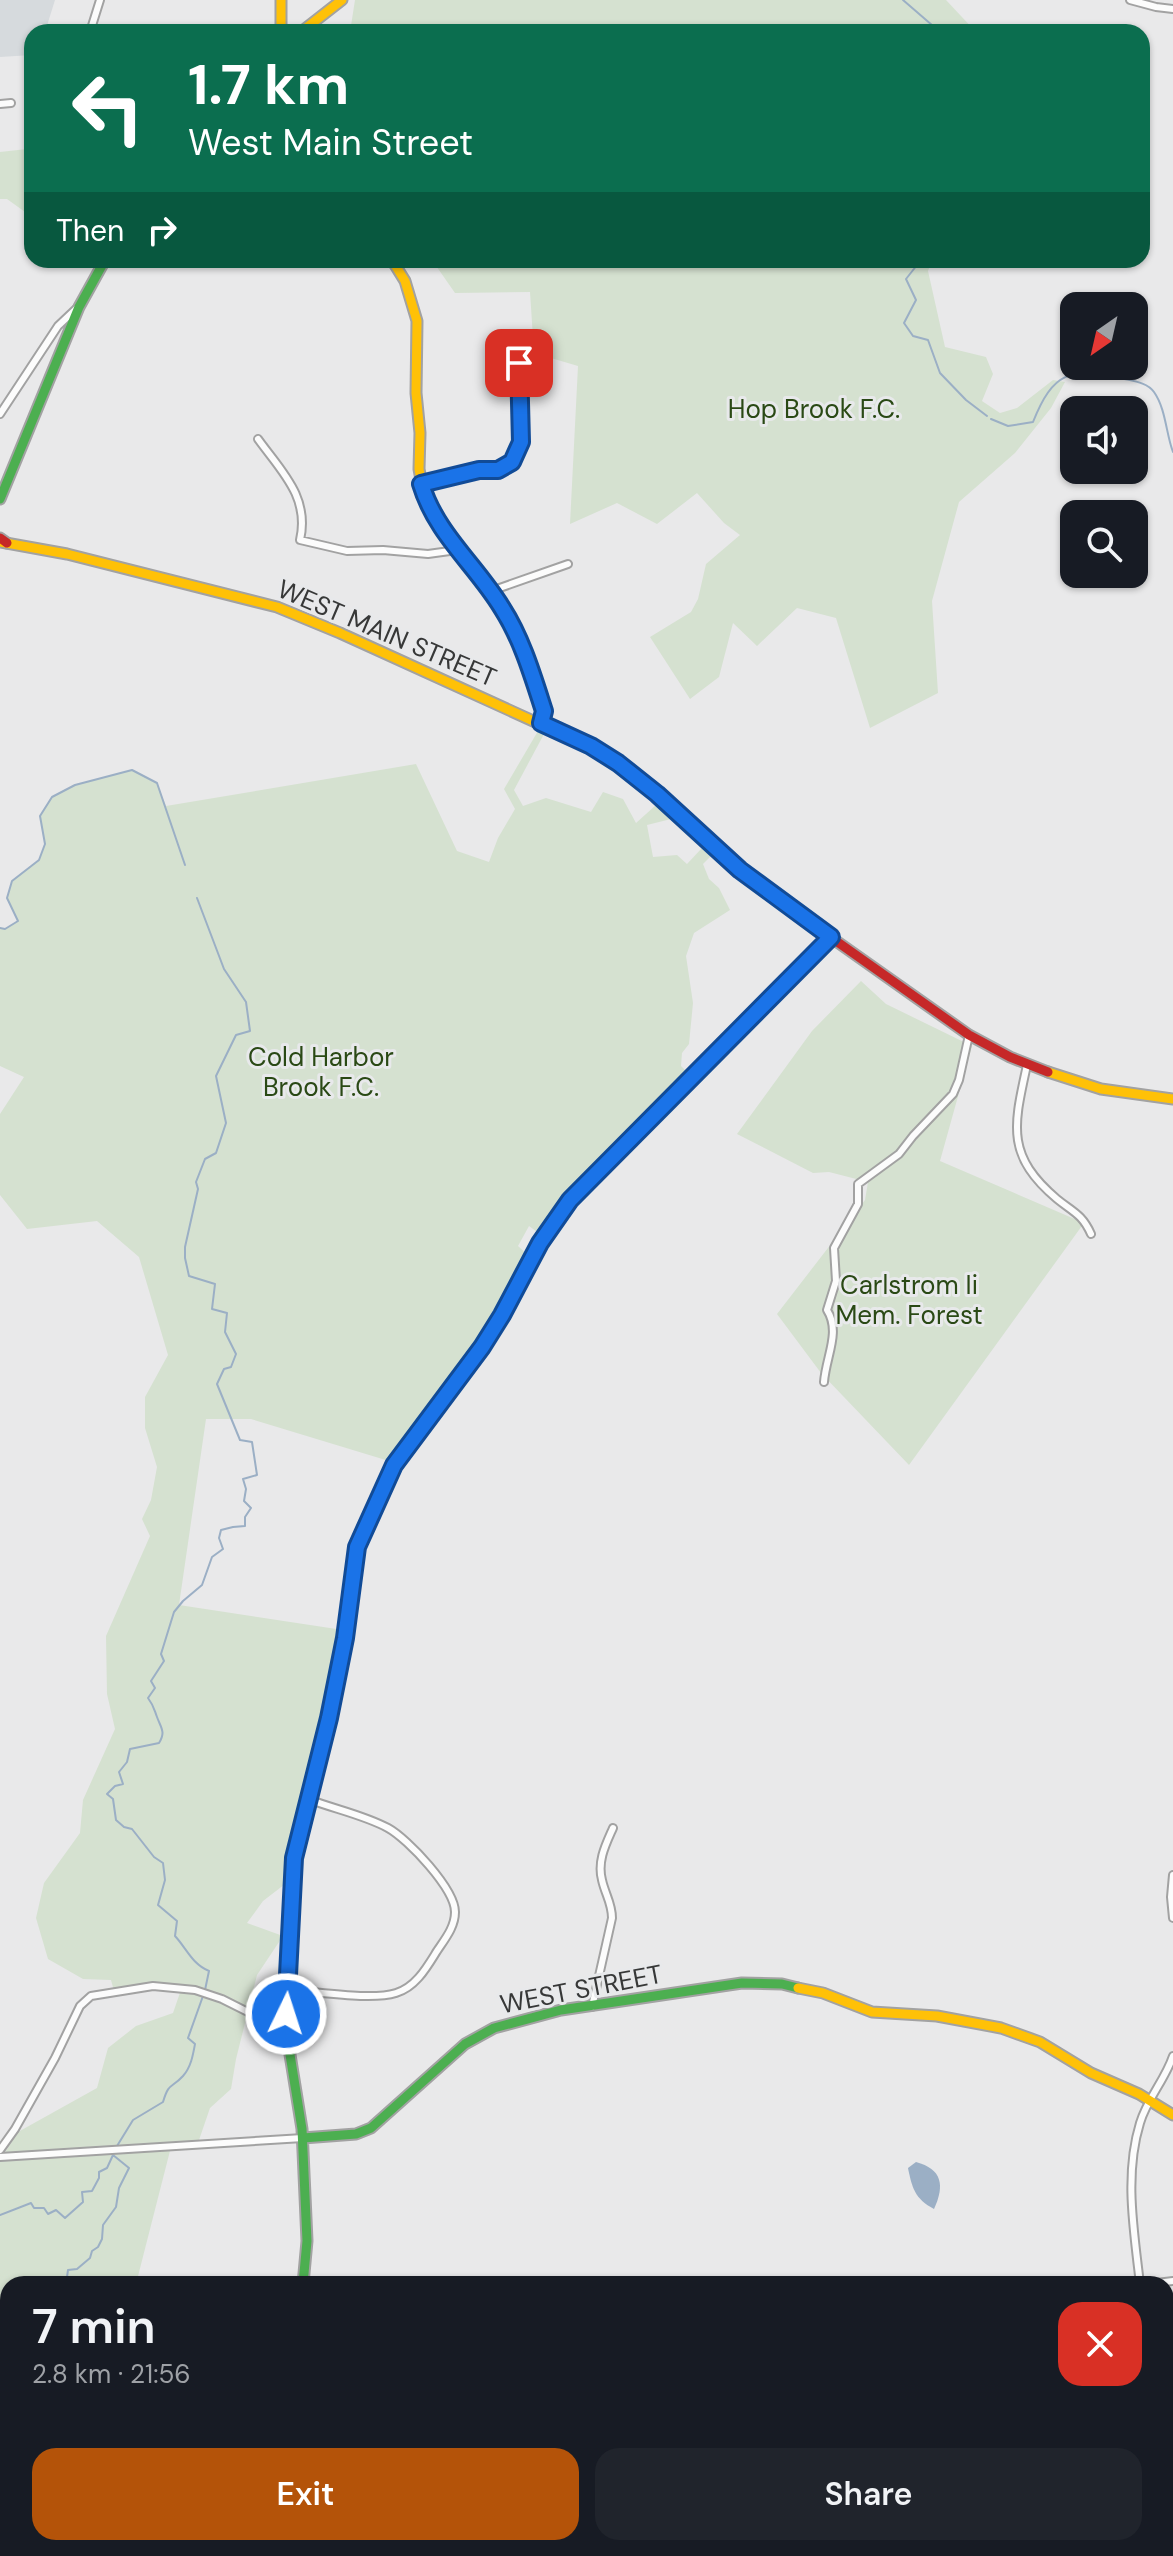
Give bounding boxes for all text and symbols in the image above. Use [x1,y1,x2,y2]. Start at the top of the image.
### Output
text: 1.7 km [188,48,349,121]
icon: left [56,56,160,160]
text: West Main Street [188,119,473,166]
icon: right [140,208,184,252]
text: Then [56,211,124,250]
north arrow [1060,292,1148,380]
map controls [1060,292,1148,588]
pin [485,329,553,397]
icon: arrive [497,341,541,385]
park label: Hop Brook F.C. [728,392,900,426]
button: sound [1060,396,1148,484]
button: search [1060,500,1148,588]
street label: WEST MAIN STREET [272,571,502,695]
park label: Cold Harbor Brook F.C. [248,1040,394,1104]
park label: Carlstrom Ii Mem. Forest [835,1268,983,1332]
street label: WEST STREET [497,1957,665,2021]
position arrow [244,1972,328,2056]
text: 7 min [32,2295,156,2358]
button: close [1058,2302,1142,2386]
text: 2.8 km · 21:56 [32,2357,191,2391]
button: Exit [32,2448,579,2540]
button: Share [595,2448,1142,2540]

